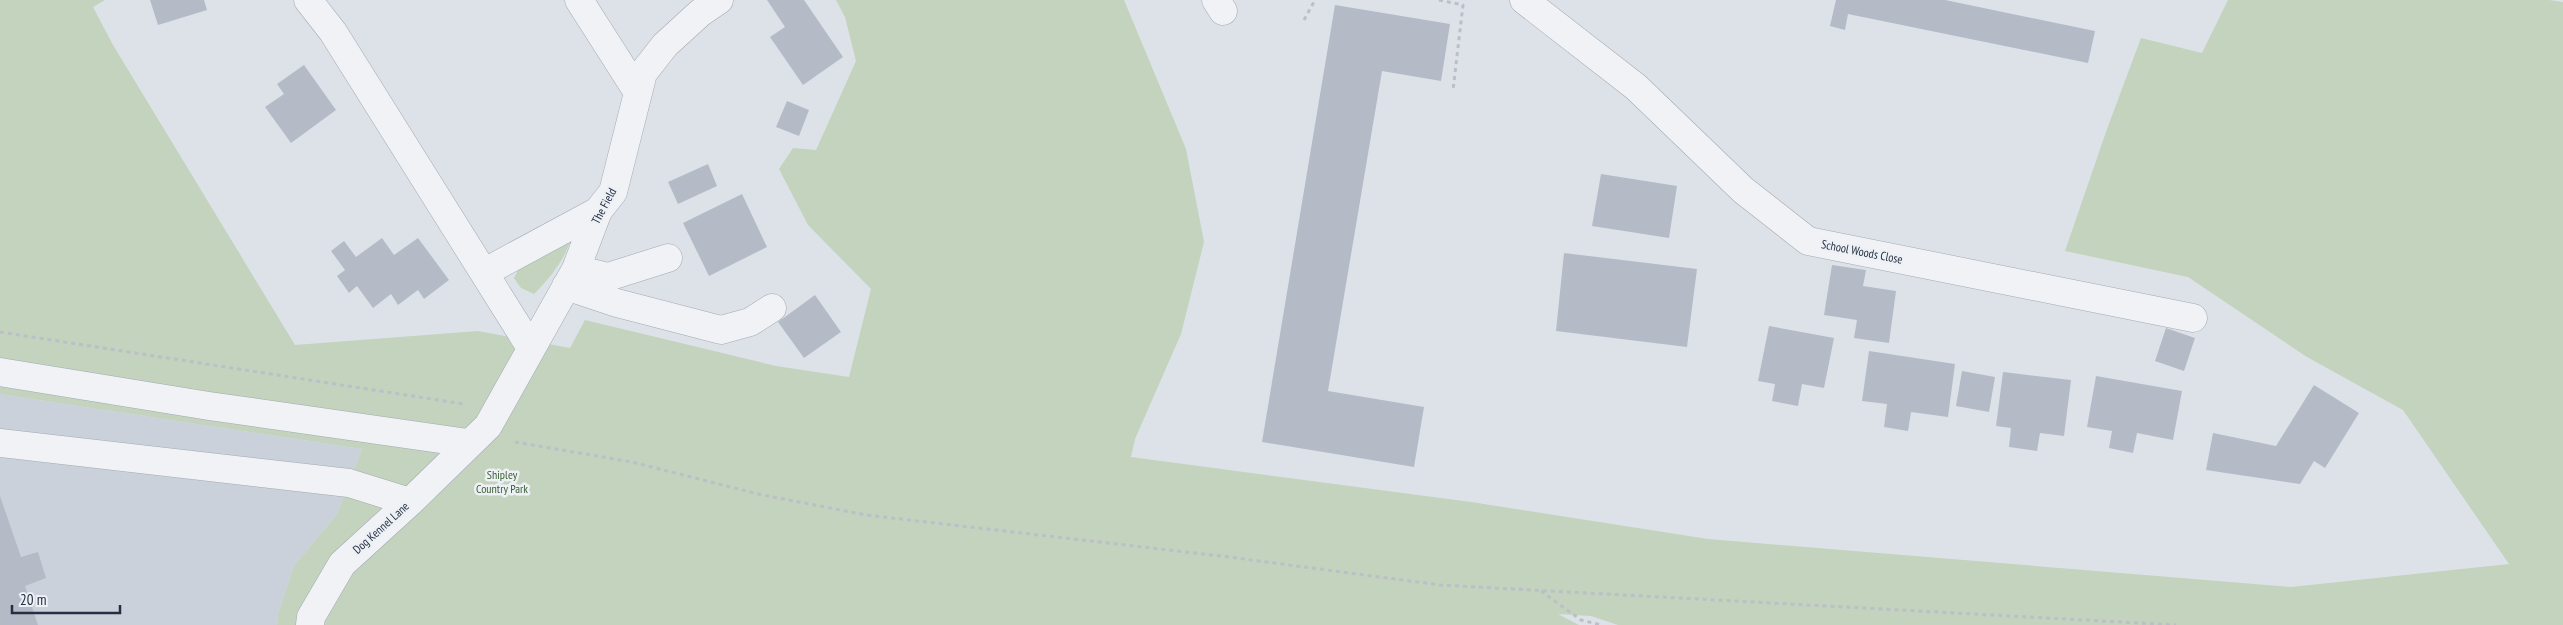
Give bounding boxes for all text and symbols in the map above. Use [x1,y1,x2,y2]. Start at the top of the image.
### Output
street label: The Field [588,185,619,226]
street label: School Woods Close [1820,236,1904,267]
park label: Shipley Country Park [476,467,528,496]
street label: Dog Kennel Lane [350,499,412,557]
scale bar [12,582,120,614]
text: 20 m [20,590,46,609]

